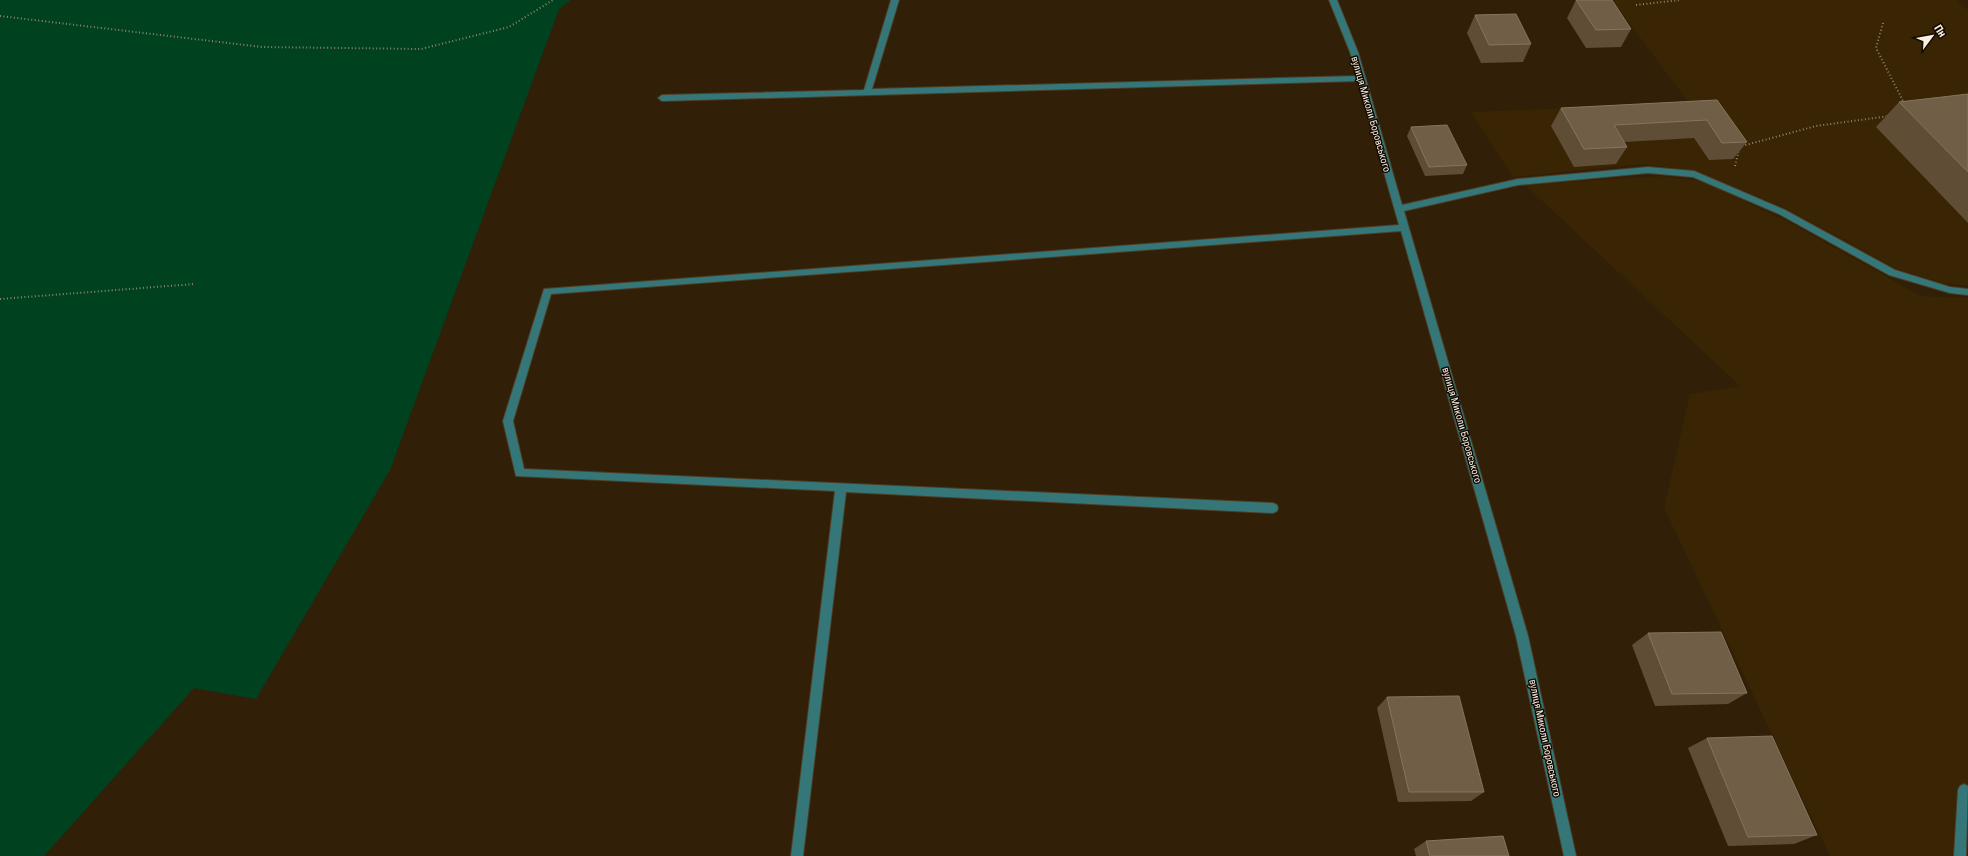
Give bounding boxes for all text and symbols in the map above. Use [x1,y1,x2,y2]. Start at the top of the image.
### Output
north arrow [1912,16,1952,56]
text: Пн [1931,22,1949,40]
street label: вулиця Миколи Боровського [1349,55,1393,173]
street label: вулиця Миколи Боровського [1440,366,1484,484]
street label: вулиця Миколи Боровського [1527,678,1563,798]

